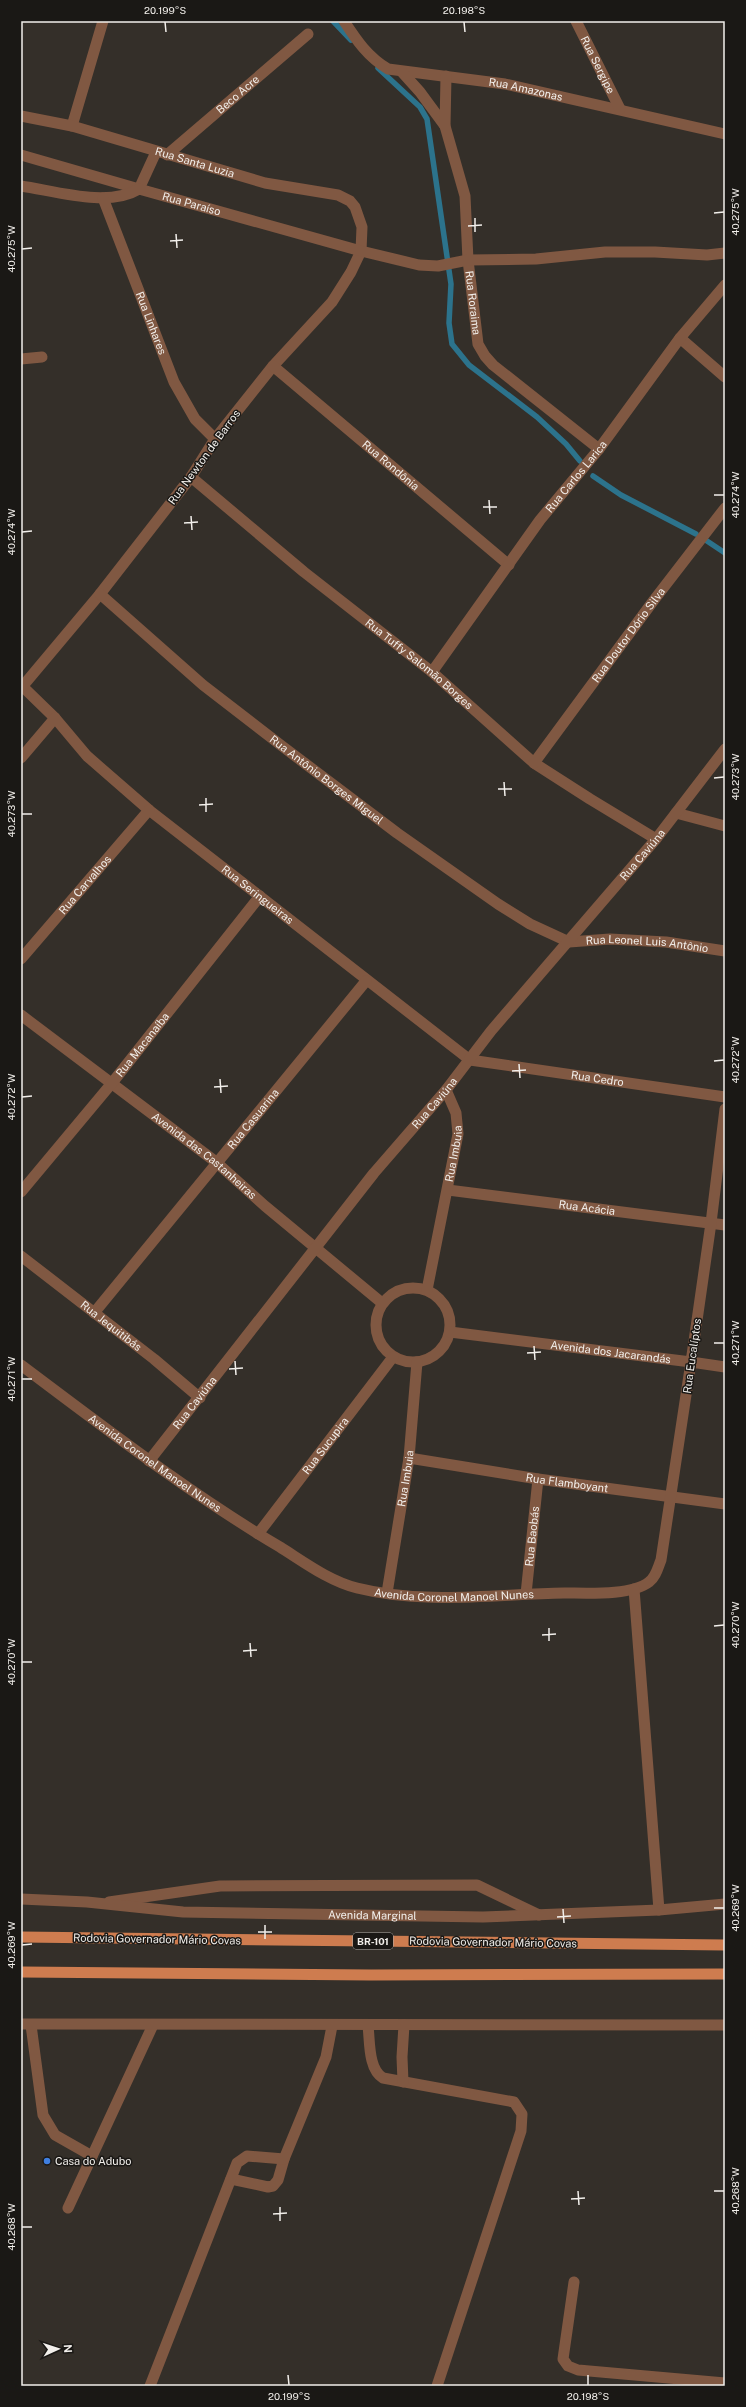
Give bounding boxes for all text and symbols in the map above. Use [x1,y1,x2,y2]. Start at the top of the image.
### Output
text: 20.199°S [144,4,186,16]
text: 20.198°S [443,4,485,16]
street label: Rua Sergipe [579,34,617,96]
street label: Beco Acre [214,73,261,116]
street label: Rua Amazonas [488,76,564,103]
street label: Rua Santa Luzia [154,145,236,180]
text: 40.275°W [729,188,741,236]
street label: Rua Paraíso [161,190,222,218]
text: 40.275°W [5,225,17,273]
street label: Rua Roraima [463,270,483,336]
street label: Rua Linhares [134,290,169,357]
street label: Rua Newton de Barros [166,407,243,507]
street label: Rua Rondônia [360,438,421,493]
street label: Rua Carlos Larica [543,438,609,515]
text: 40.274°W [729,471,741,519]
text: 40.274°W [5,508,17,556]
street label: Rua Doutor Dório Silva [589,585,667,685]
street label: Rua Tuffy Salomão Borges [363,616,476,712]
street label: Rua Antônio Borges Miguel [268,733,385,826]
text: 40.273°W [729,753,741,801]
text: 40.273°W [5,790,17,838]
street label: Rua Caviúna [617,827,667,883]
street label: Rua Carvalhos [56,853,114,916]
street label: Rua Seringueiras [219,863,296,926]
street label: Rua Leonel Luis Antônio [585,933,709,954]
street label: Rua Macanaíba [113,1010,171,1079]
text: 40.272°W [729,1036,741,1084]
street label: Rua Cedro [570,1069,625,1088]
text: 40.272°W [5,1073,17,1121]
street label: Rua Caviúna [409,1075,459,1131]
street label: Rua Casuarina [225,1087,281,1151]
street label: Avenida das Castanheiras [150,1110,259,1202]
street label: Rua Imbuia [443,1125,464,1183]
street label: Rua Acácia [558,1198,616,1217]
street label: Rua Jequitibás [78,1298,144,1353]
street label: Rua Eucalíptos [681,1317,703,1394]
text: 40.271°W [729,1320,741,1366]
street label: Avenida dos Jacarandás [550,1339,672,1366]
text: 40.271°W [5,1356,17,1402]
street label: Rua Caviúna [170,1374,219,1431]
street label: Avenida Coronel Manoel Nunes [86,1412,224,1515]
street label: Rua Sucupira [300,1415,351,1477]
street label: Rua Imbuia [395,1450,416,1508]
street label: Rua Flamboyant [525,1471,609,1494]
street label: Rua Baobás [523,1505,541,1567]
street label: Avenida Coronel Manoel Nunes [373,1586,534,1603]
text: 40.270°W [729,1601,741,1648]
text: 40.270°W [5,1638,17,1685]
text: 40.269°W [729,1884,741,1932]
street label: Avenida Marginal [328,1908,417,1922]
text: 40.269°W [5,1921,17,1969]
street label: Rodovia Governador Mário Covas [73,1932,241,1946]
road number: BR-101 [353,1933,393,1949]
street label: Rodovia Governador Mário Covas [409,1935,577,1949]
place label: Casa do Adubo [55,2155,132,2167]
marker: Casa do Adubo [42,2156,52,2166]
text: 40.268°W [729,2167,741,2215]
text: 40.268°W [5,2203,17,2251]
north arrow [38,2329,78,2369]
text: N [62,2344,74,2353]
text: 20.199°S [268,2390,310,2402]
text: 20.198°S [567,2390,609,2402]

